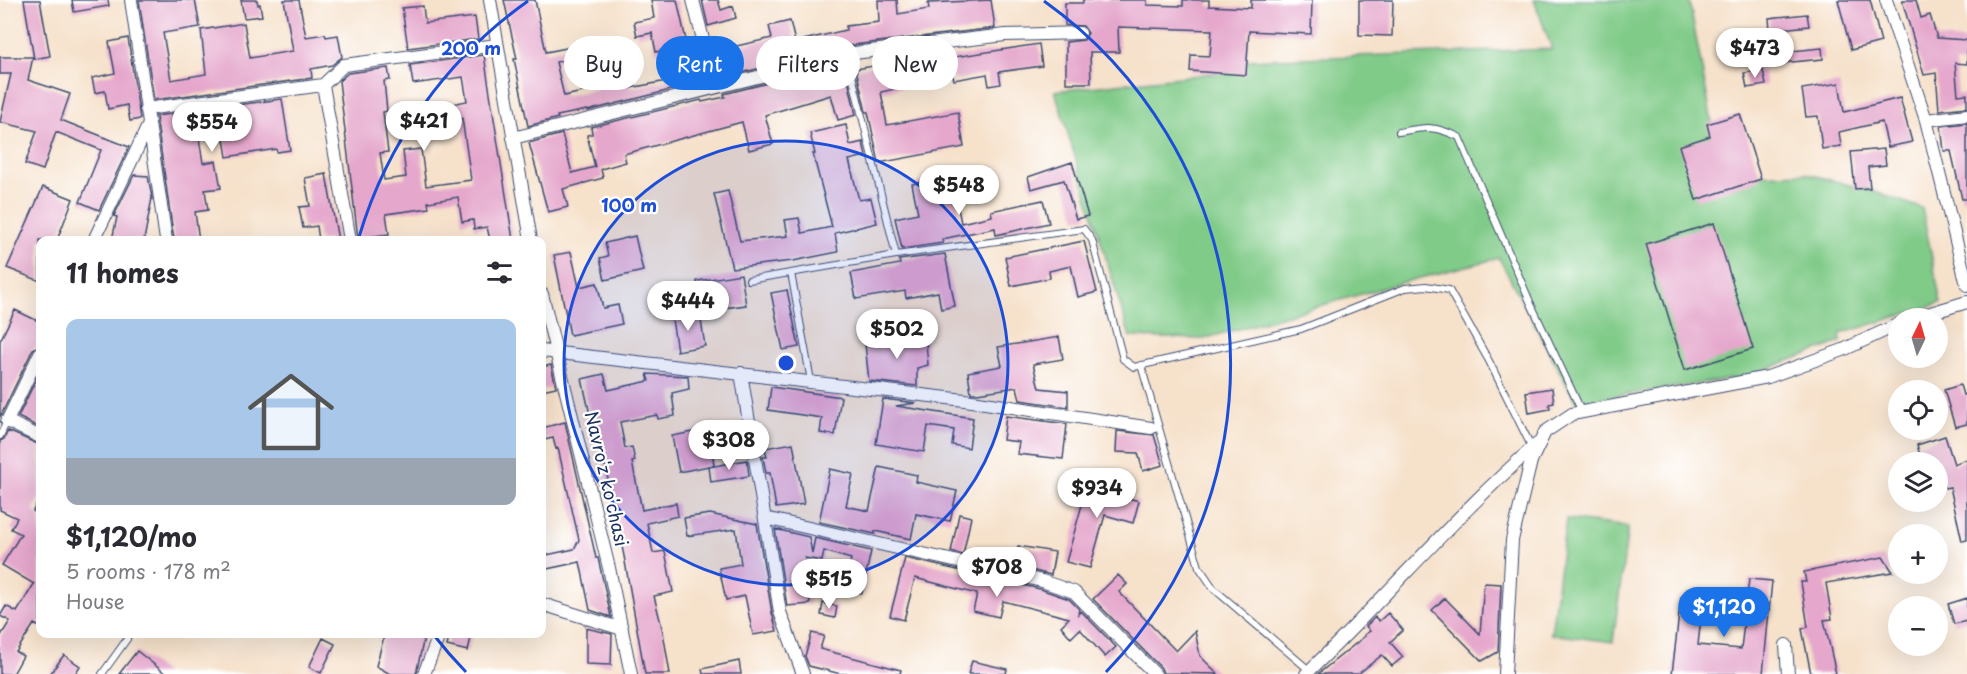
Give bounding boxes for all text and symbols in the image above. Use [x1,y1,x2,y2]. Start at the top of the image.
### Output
pin: $473 [1719,28,1791,79]
text: $473 [1730,32,1780,62]
text: 200 m [441,34,501,61]
chip: Buy [564,36,644,90]
chip: Rent [656,36,744,90]
chip: Filters [756,36,860,90]
chip: New [872,36,958,90]
pin: $421 [388,101,460,152]
pin: $554 [176,102,248,153]
text: $421 [400,105,448,135]
text: $554 [186,106,238,136]
pin: $548 [923,165,995,216]
text: $548 [933,169,985,199]
text: 100 m [601,191,657,218]
text: 11 homes [66,253,179,292]
icon: filters [483,256,516,289]
pin: $444 [652,281,724,332]
text: $444 [661,285,715,315]
north arrow [1888,308,1948,368]
map controls [1888,308,1948,656]
pin: $502 [861,309,933,360]
text: $502 [870,313,924,343]
centre of rings [776,353,796,373]
icon: home [237,358,345,466]
button: locate [1888,380,1948,440]
street label: Navroʻz koʻchasi [579,408,636,549]
pin: $308 [693,420,765,471]
text: $308 [702,424,756,454]
button: layers [1888,452,1948,512]
pin: $934 [1061,468,1133,519]
text: $934 [1071,472,1123,502]
text: $1,120/mo [66,517,197,556]
button: + [1888,524,1948,584]
pin: $708 [961,547,1033,598]
text: $708 [971,551,1023,581]
text: 5 rooms · 178 m² [66,556,231,586]
pin: $515 [793,559,865,610]
text: $515 [805,563,853,593]
text: House [66,586,125,616]
pin: $1,120 [1675,587,1773,638]
text: $1,120 [1692,591,1756,621]
button: − [1888,596,1948,656]

